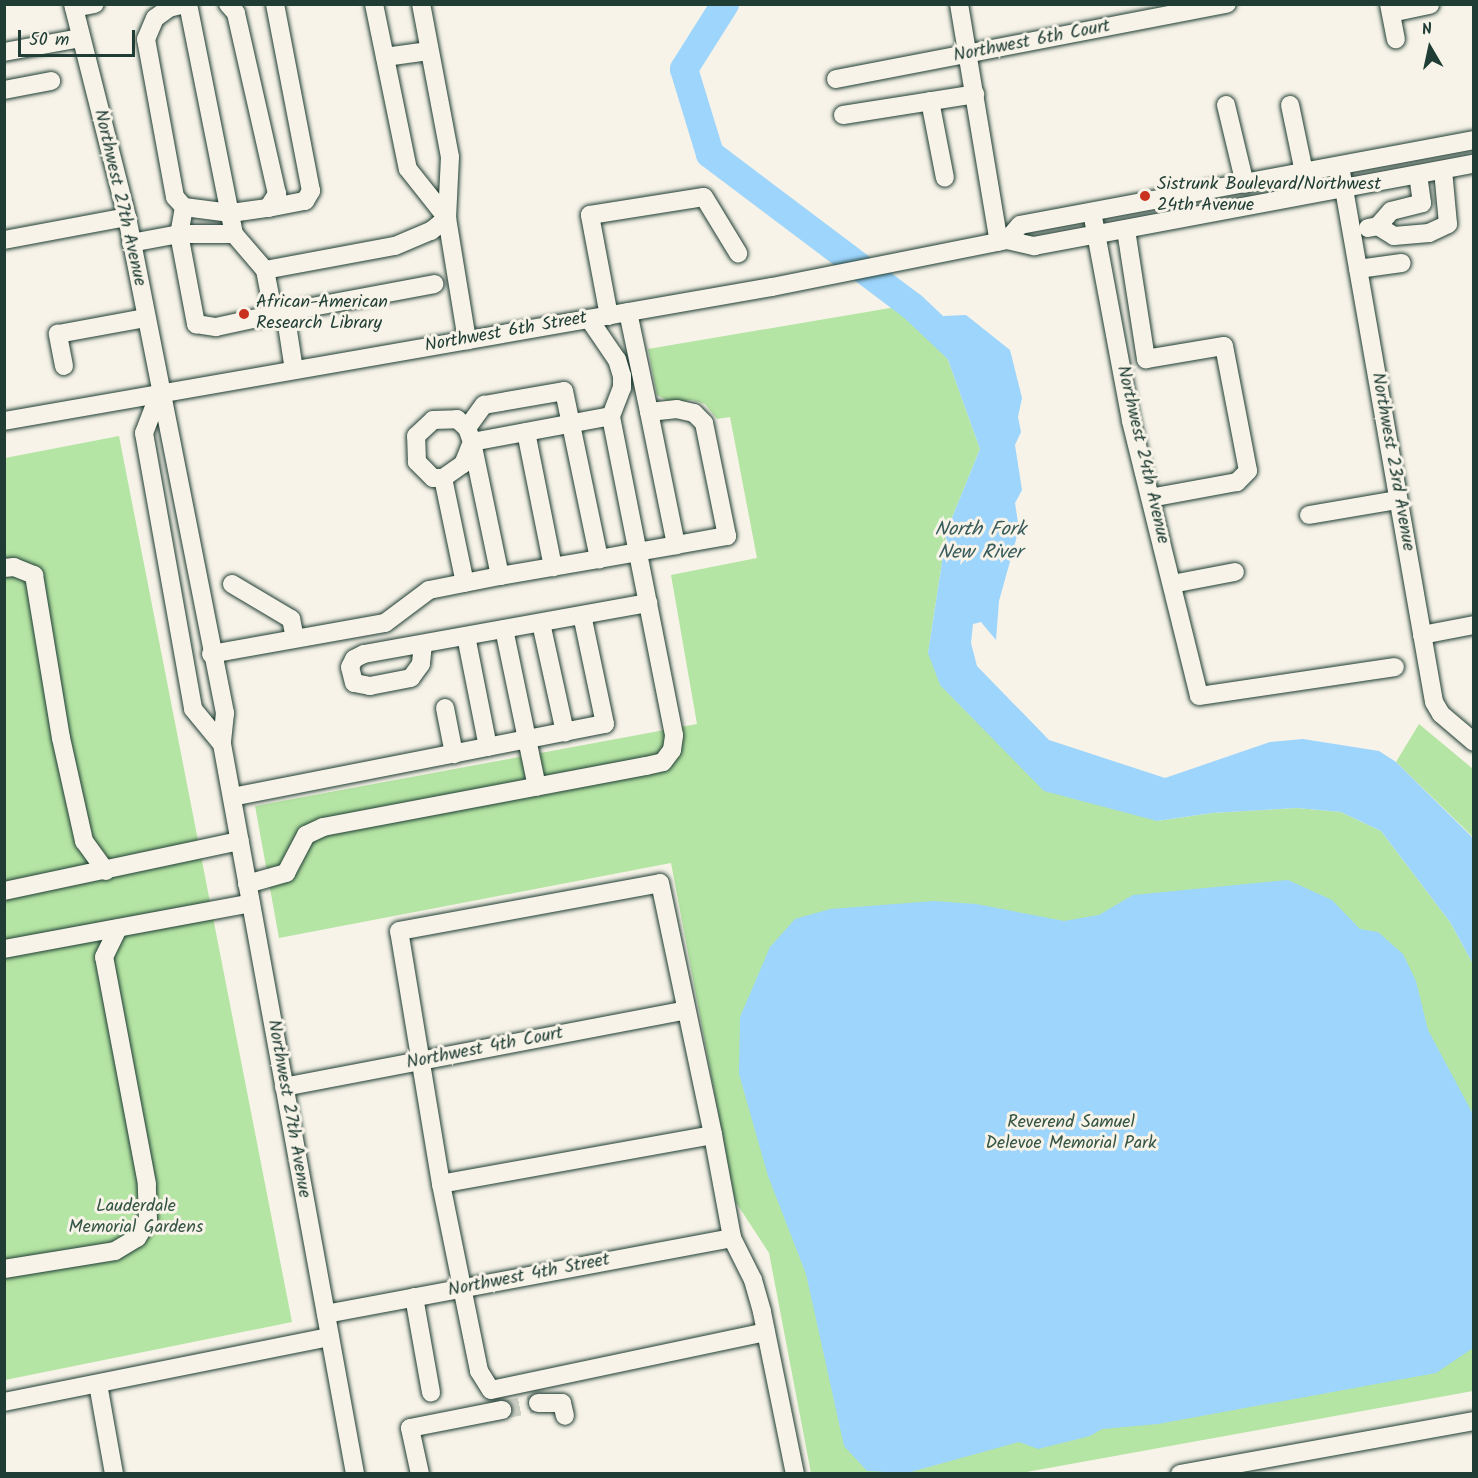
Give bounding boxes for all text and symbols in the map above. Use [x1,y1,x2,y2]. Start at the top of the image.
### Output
street label: Northwest 6th Court [952,16,1112,68]
text: N [1420,17,1434,43]
scale bar [21,18,138,56]
north arrow [1400,18,1460,78]
text: 50 m [29,26,69,55]
street label: Northwest 27th Avenue [88,108,150,288]
place label: Sistrunk Boulevard/Northwest 24th Avenue [1157,175,1381,218]
marker: Sistrunk Boulevard/Northwest 24th Avenue [1138,189,1152,203]
place label: African-American Research Library [256,293,388,336]
marker: African-American Research Library [237,307,251,321]
street label: Northwest 6th Street [423,308,589,358]
street label: Northwest 24th Avenue [1111,364,1173,546]
street label: Northwest 23rd Avenue [1366,371,1418,553]
water label: North Fork New River [934,519,1026,566]
street label: Northwest 27th Avenue [262,1018,314,1200]
street label: Northwest 4th Court [405,1023,565,1075]
park label: Reverend Samuel Delevoe Memorial Park [986,1113,1156,1156]
park label: Lauderdale Memorial Gardens [69,1197,203,1240]
street label: Northwest 4th Street [446,1250,612,1302]

